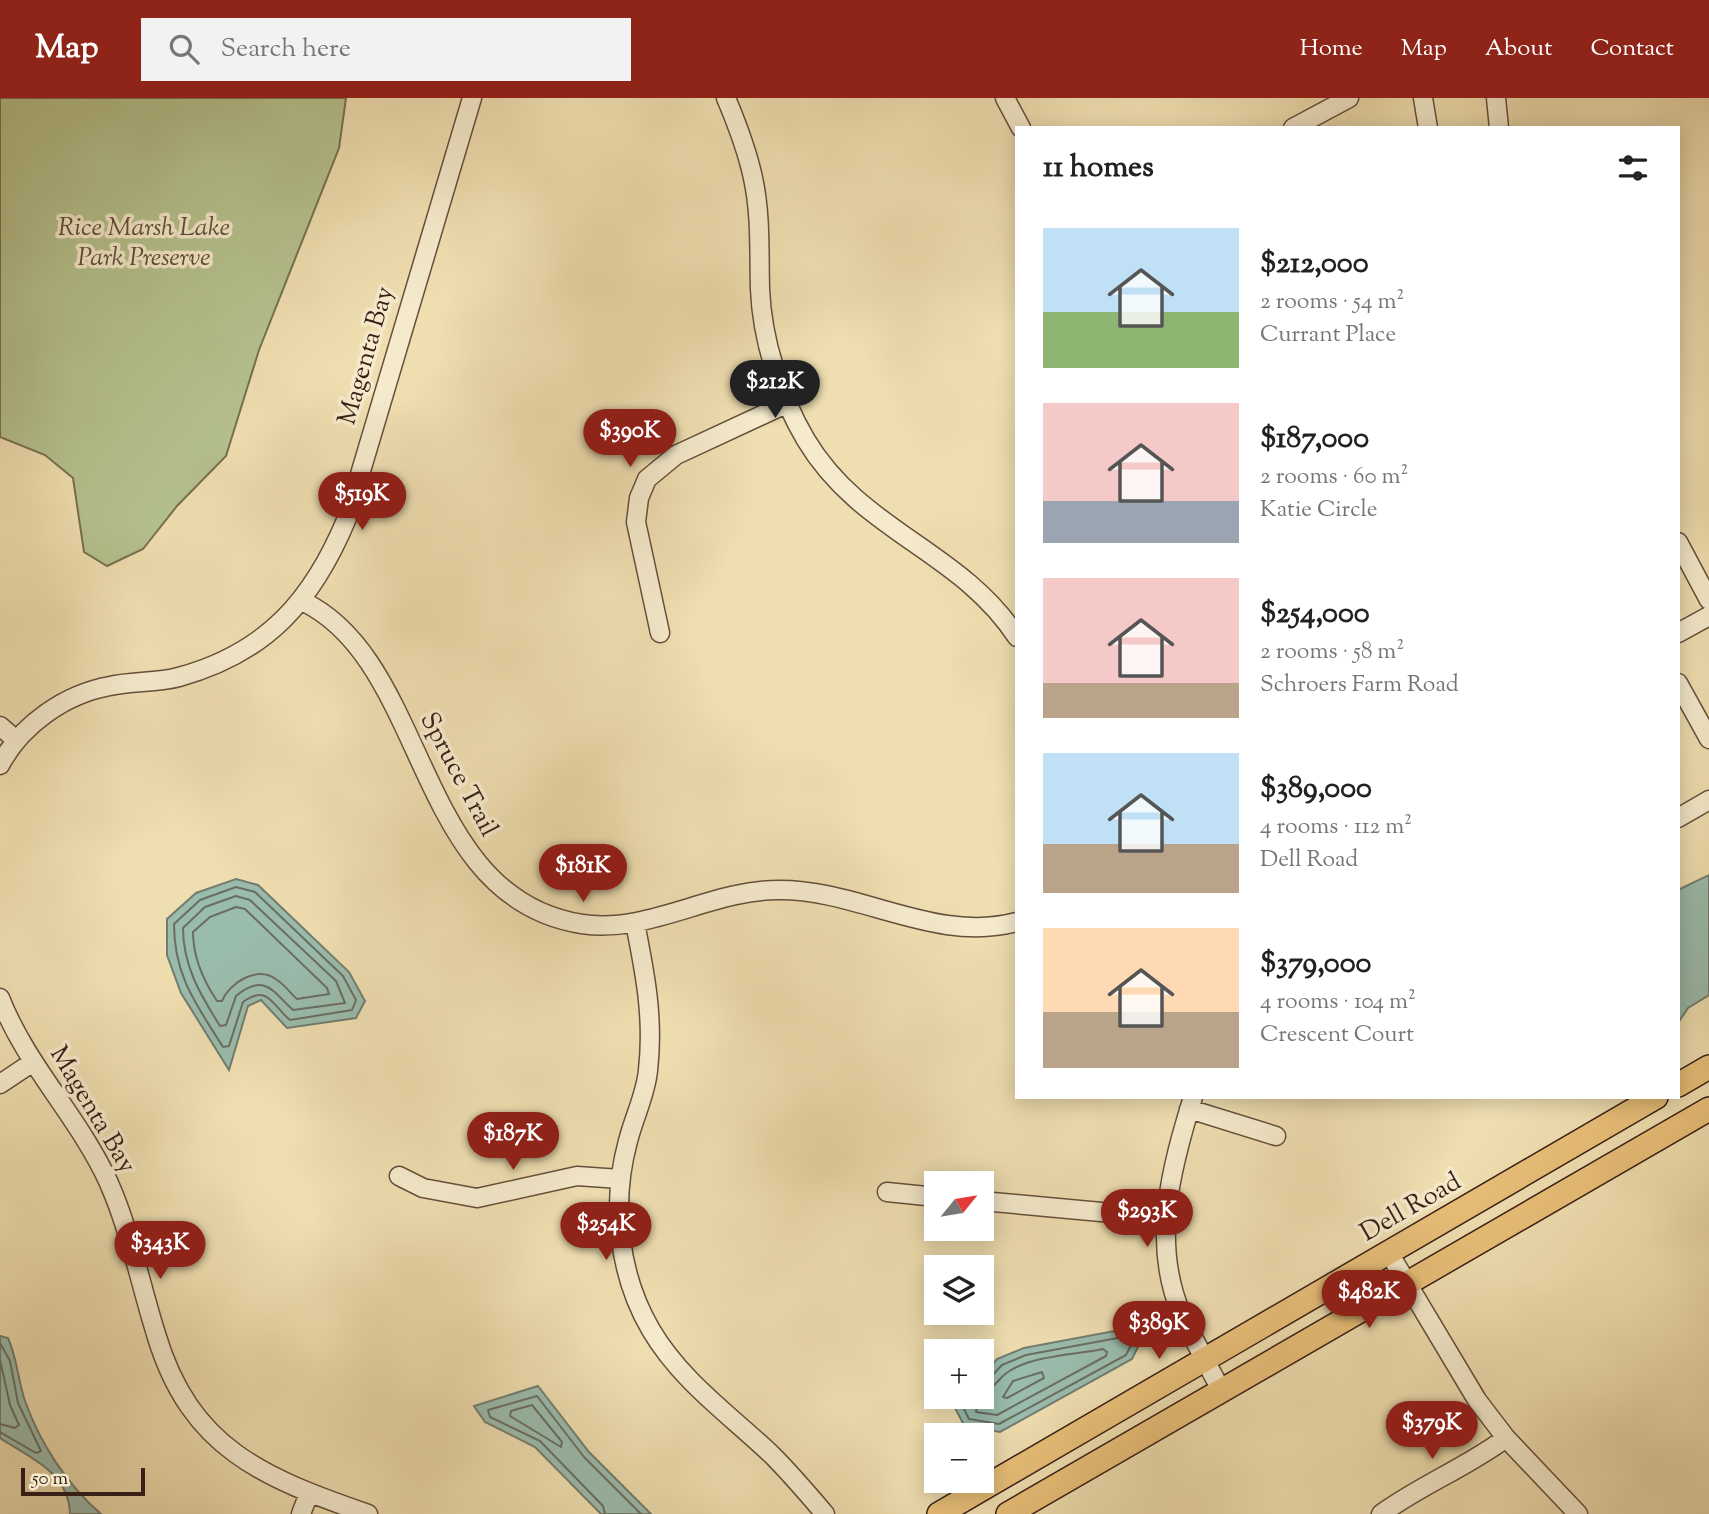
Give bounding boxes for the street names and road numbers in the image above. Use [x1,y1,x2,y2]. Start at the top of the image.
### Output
street label: Magenta Bay [330,282,404,430]
street label: Spruce Trail [410,706,506,844]
street label: Magenta Bay [39,1039,145,1181]
street label: Dell Road [1354,1164,1469,1252]

